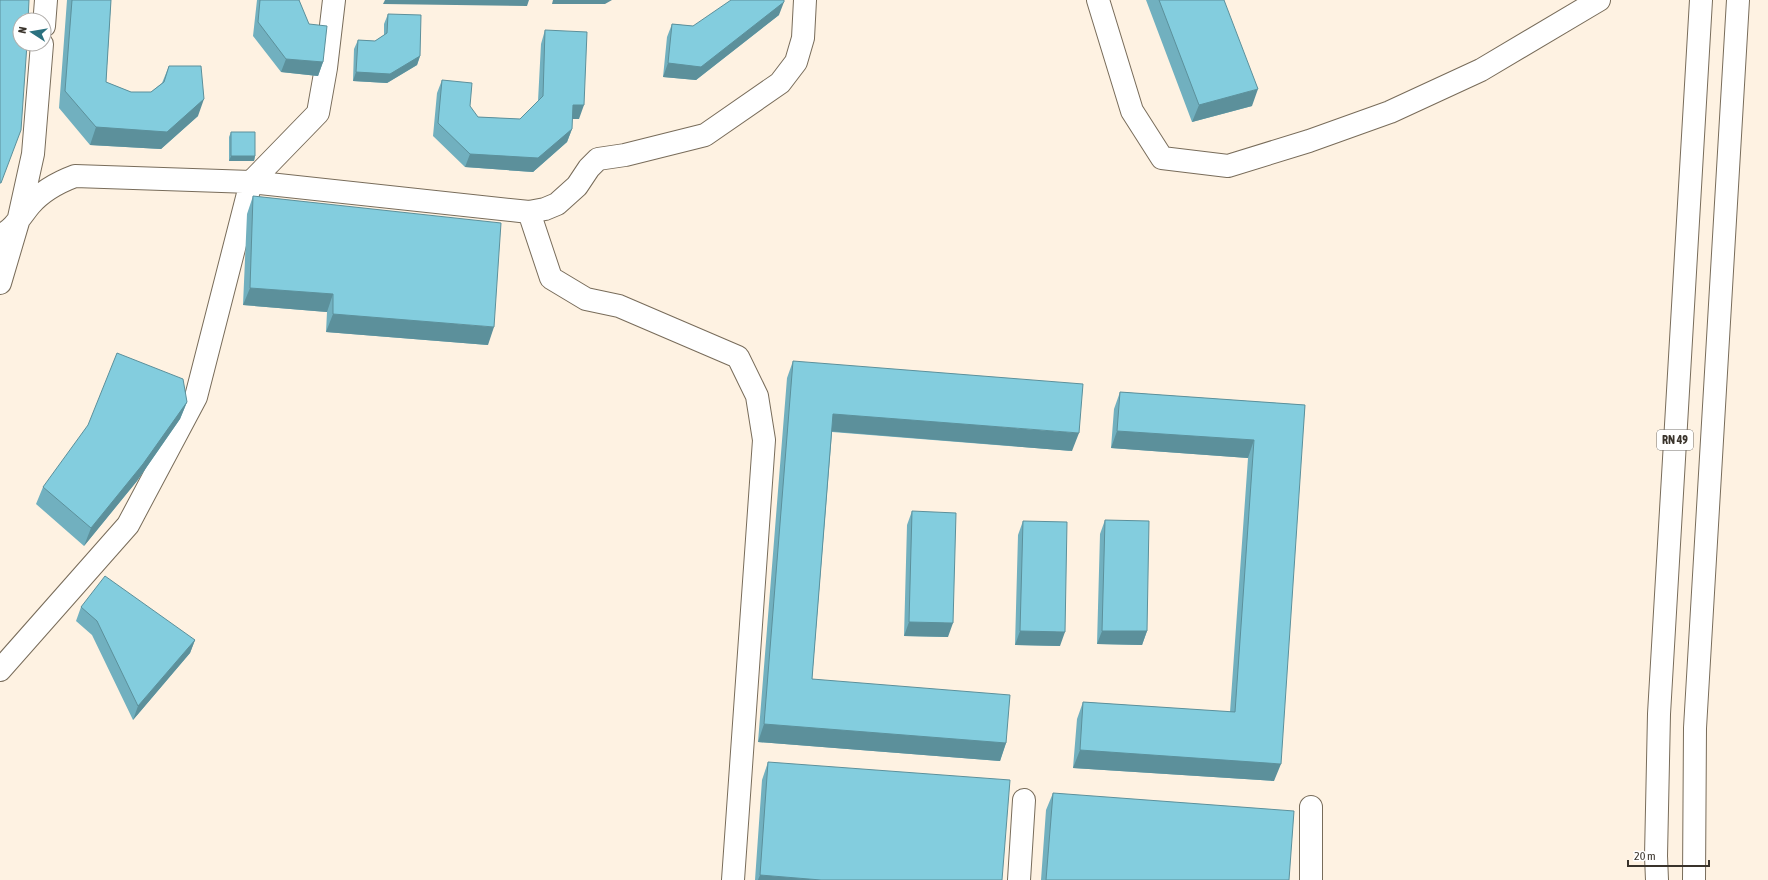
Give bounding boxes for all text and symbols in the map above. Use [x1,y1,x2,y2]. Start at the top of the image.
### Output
north arrow [12,12,52,52]
text: N [16,25,29,34]
road number: RN 49 [1657,430,1693,450]
scale bar [1628,842,1709,868]
text: 20 m [1634,849,1656,863]

